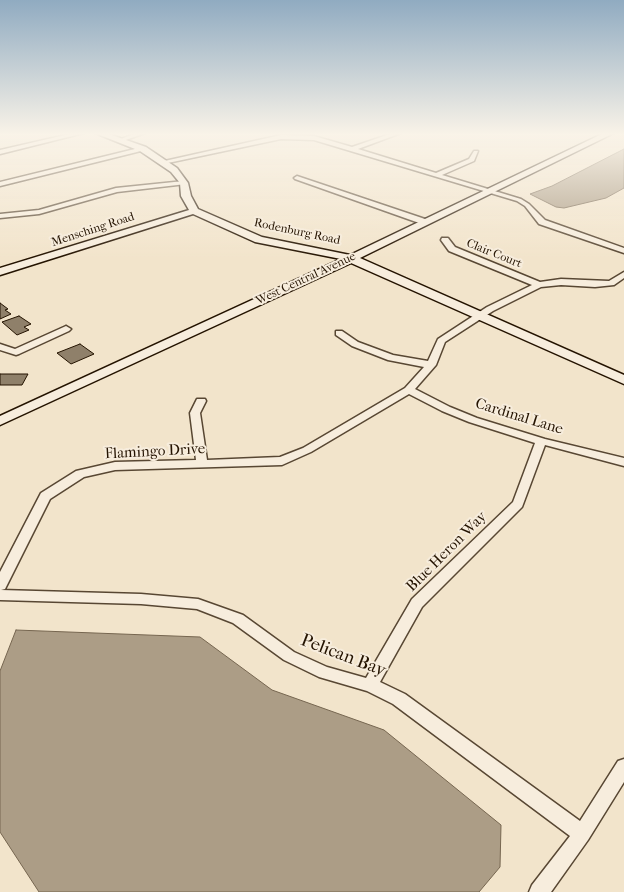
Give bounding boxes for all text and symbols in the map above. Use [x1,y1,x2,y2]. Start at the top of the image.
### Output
street label: Mensching Road [50,210,136,250]
street label: Rodenburg Road [253,216,341,248]
street label: Clair Court [464,236,524,272]
street label: West Central Avenue [254,250,358,308]
street label: Cardinal Lane [473,395,565,439]
street label: Flamingo Drive [104,440,206,464]
street label: Blue Heron Way [403,508,491,596]
street label: Pelican Bay [297,630,389,682]

